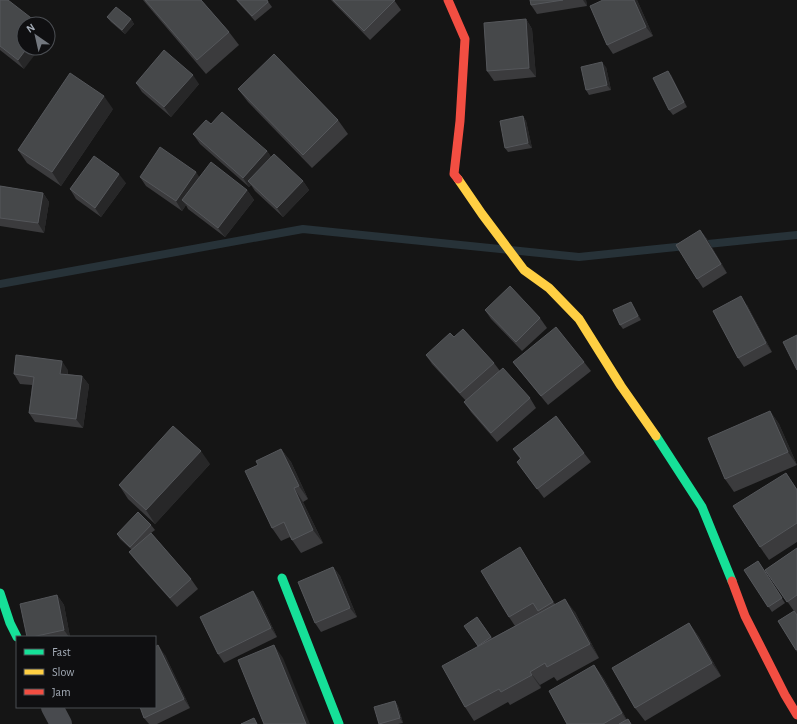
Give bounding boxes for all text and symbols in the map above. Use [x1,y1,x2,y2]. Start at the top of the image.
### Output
north arrow [16,16,56,56]
text: N [24,21,37,35]
legend [16,636,156,708]
text: Fast [52,646,71,658]
text: Slow [52,666,74,678]
text: Jam [52,686,71,698]

